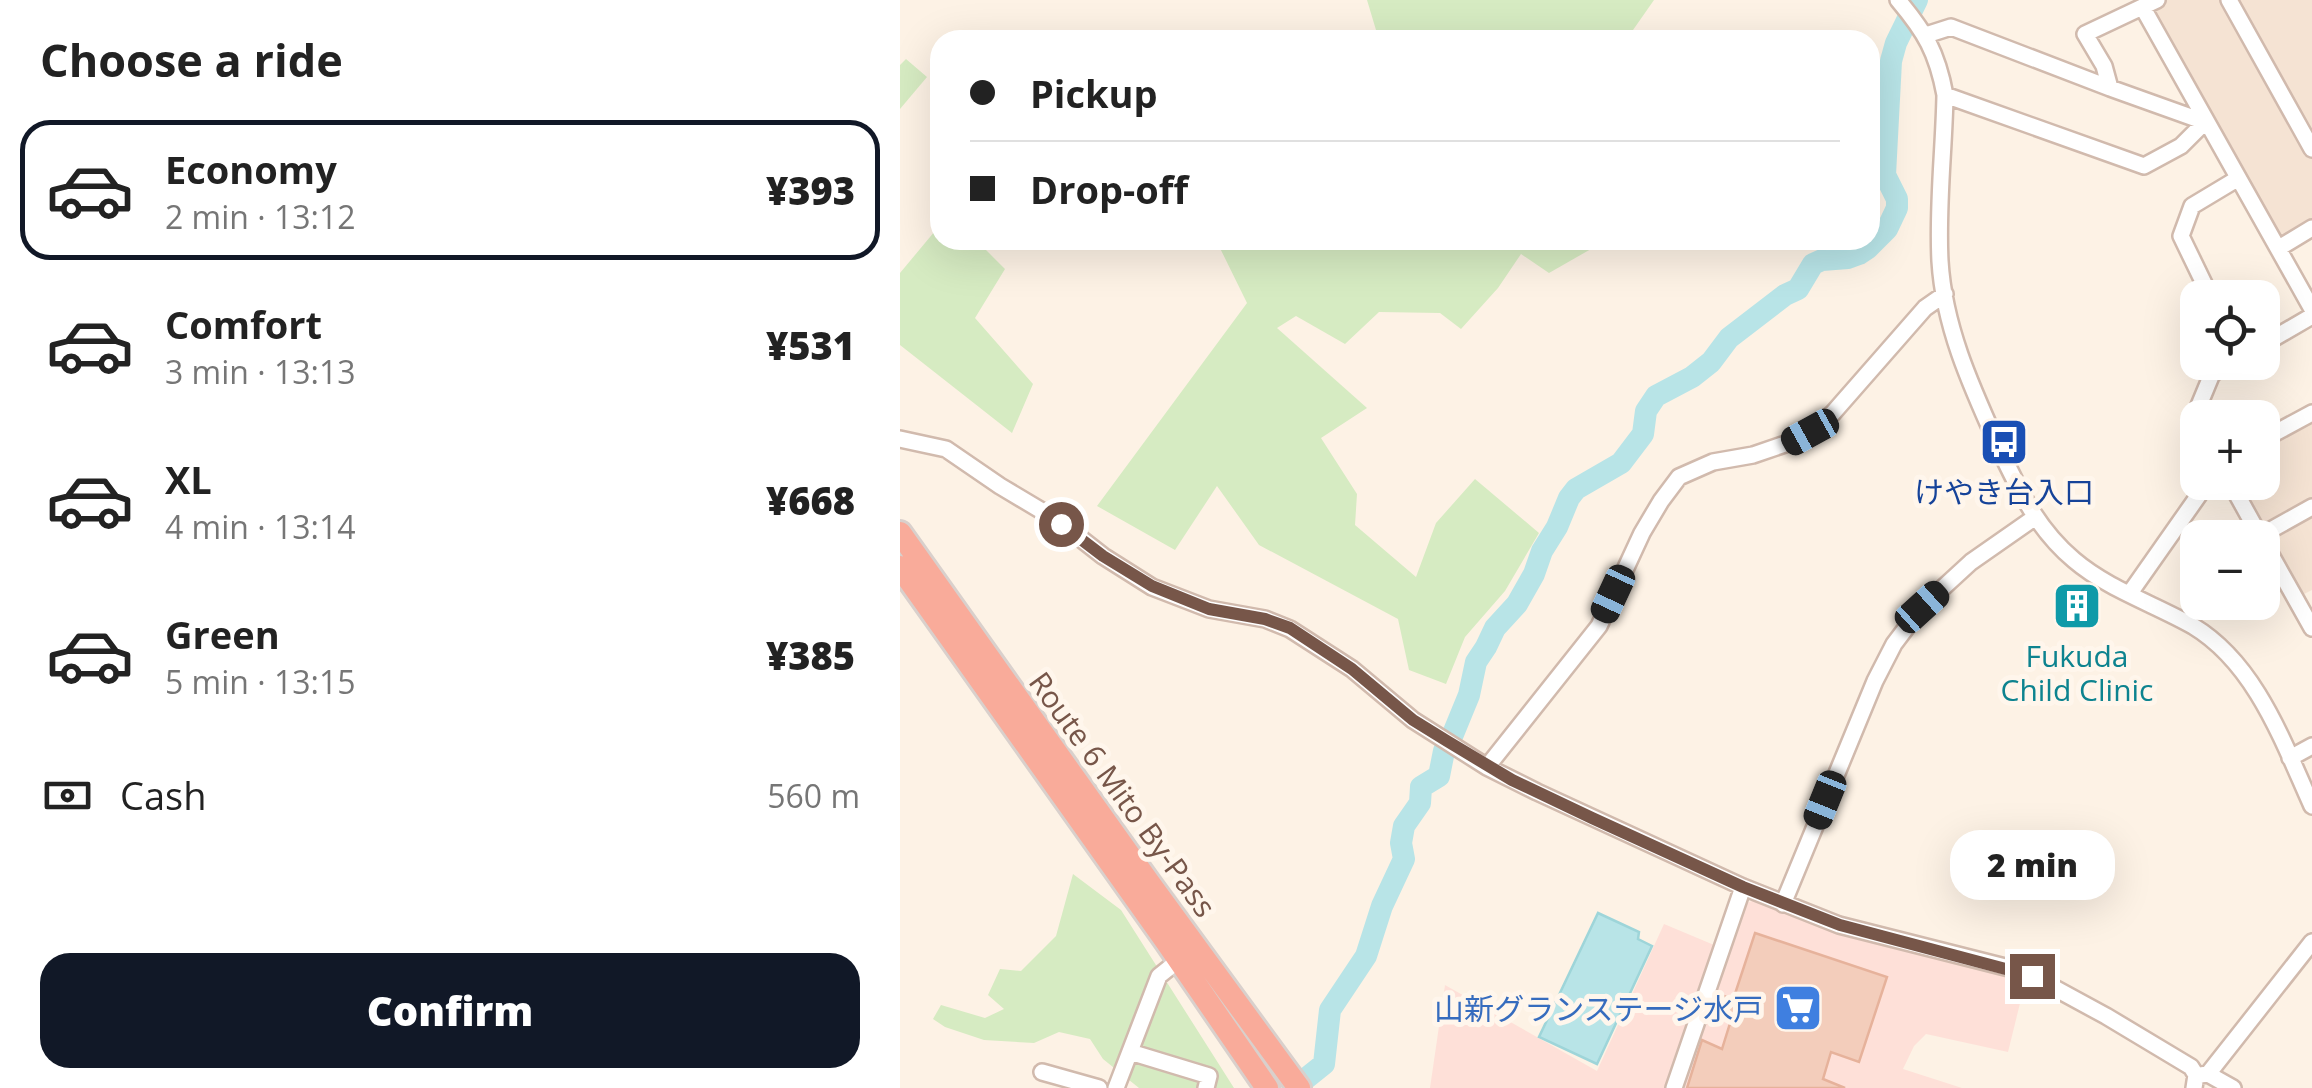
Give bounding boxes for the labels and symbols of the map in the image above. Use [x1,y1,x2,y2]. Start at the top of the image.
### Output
car [1776,404,1844,460]
bus stop icon: けやき台入口 [1978,416,2030,468]
place label: けやき台入口 [1914,471,2094,512]
route start [1039,502,1084,547]
car [1587,560,1639,628]
car [1890,576,1954,638]
building icon: Fukuda Child Clinic [2051,580,2103,632]
place label: Fukuda Child Clinic [2001,635,2153,710]
street label: Route 6 Mito By-Pass [1020,663,1226,925]
car [1800,767,1850,833]
callout: 2 min [1950,831,2114,901]
route end [2010,954,2055,999]
supermarket icon: 山新グランステージ水戸 [1772,982,1824,1034]
place label: 山新グランステージ水戸 [1434,988,1763,1029]

